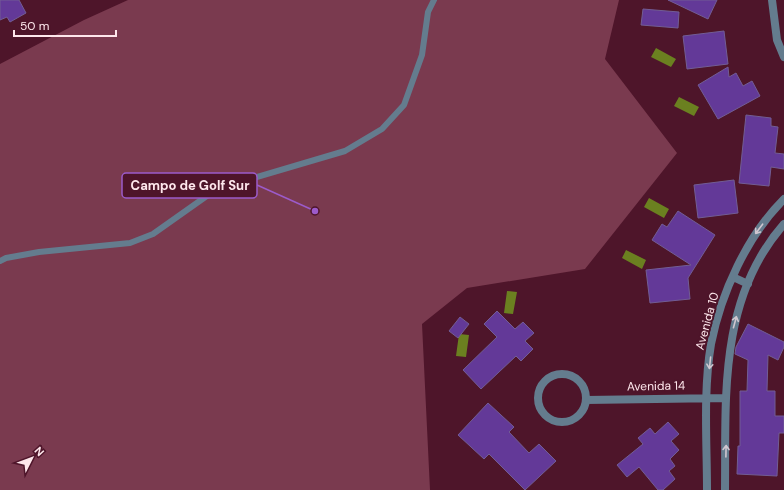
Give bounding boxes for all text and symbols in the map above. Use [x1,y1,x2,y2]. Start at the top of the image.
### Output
scale bar [14,12,116,38]
text: 50 m [20,18,49,34]
callout: Campo de Golf Sur [122,173,257,198]
text: Campo de Golf Sur [131,177,250,194]
one-way arrow [755,223,763,234]
street label: Avenida 10 [692,290,722,352]
one-way arrow [732,316,740,329]
one-way arrow [706,356,713,369]
street label: Avenida 14 [627,377,685,395]
north arrow [12,438,52,478]
text: N [32,444,47,459]
one-way arrow [722,445,729,458]

